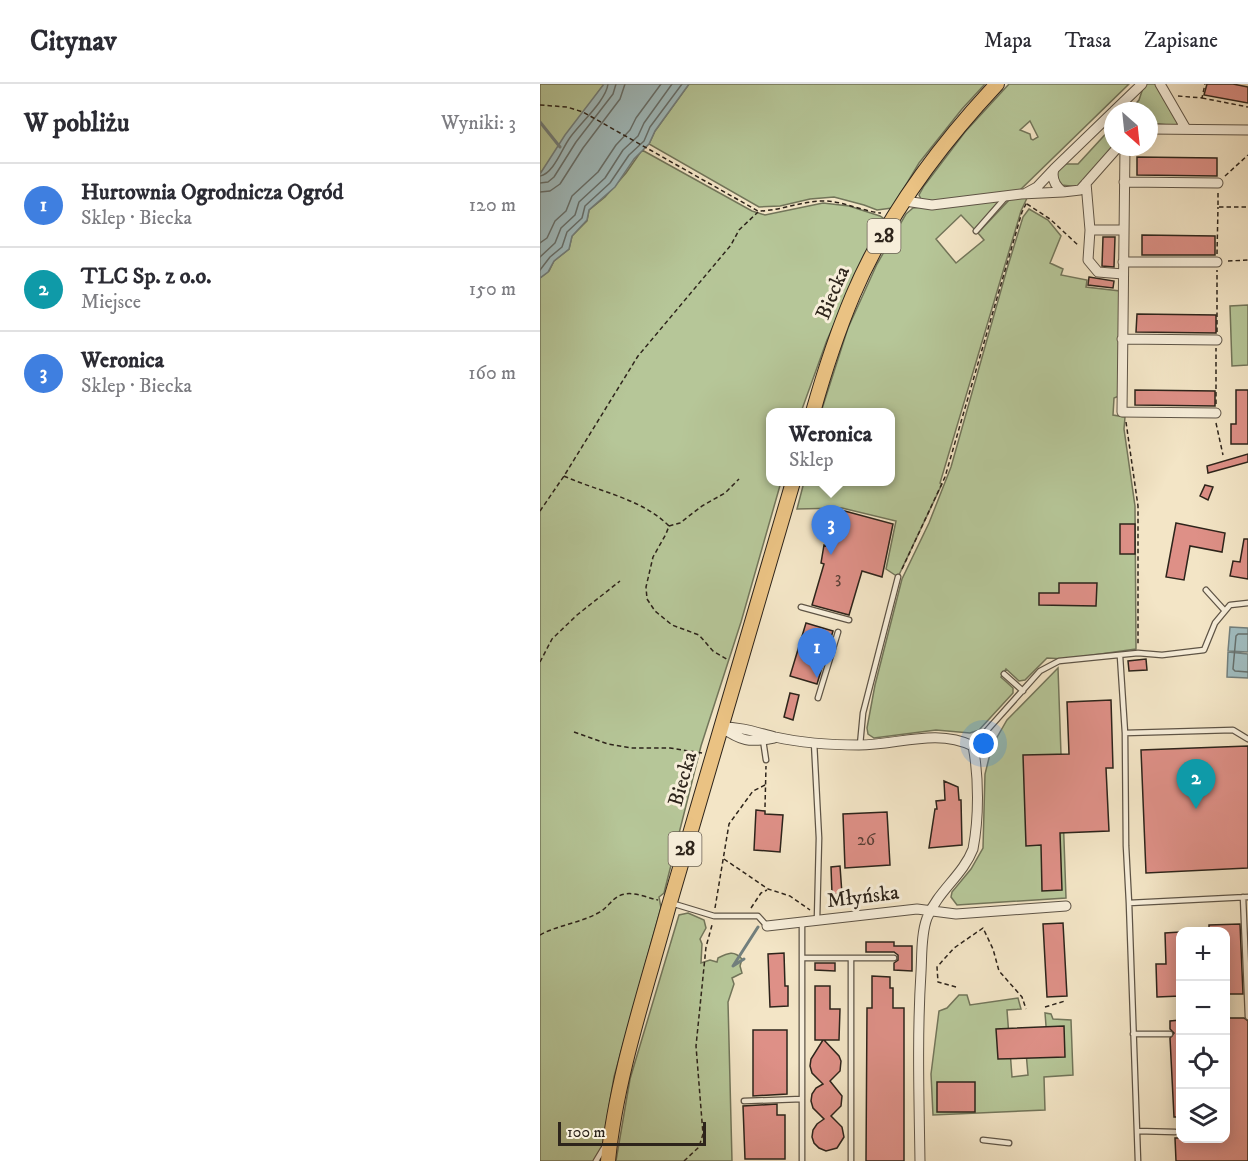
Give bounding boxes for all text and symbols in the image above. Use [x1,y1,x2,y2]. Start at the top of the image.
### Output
text: Citynav [30,24,117,59]
text: Mapa [984,28,1032,54]
text: Trasa [1065,28,1111,54]
text: Zapisane [1144,28,1218,54]
north arrow [1104,102,1158,156]
text: W pobliżu [24,107,129,140]
text: Wyniki: 3 [441,111,516,136]
text: Hurtownia Ogrodnicza Ogród [81,179,344,206]
text: 1 [40,193,47,218]
text: 120 m [469,193,516,218]
text: Sklep · Biecka [81,206,192,231]
road number: 28 [868,219,900,253]
street label: Biecka [810,262,856,324]
text: TLC Sp. z o.o. [81,263,211,290]
text: 2 [39,277,48,302]
text: 150 m [469,277,516,302]
text: Miejsce [81,290,141,315]
text: Weronica [81,347,164,374]
text: 3 [40,361,47,386]
text: 160 m [468,361,516,386]
text: Sklep · Biecka [81,374,192,399]
popup [766,408,895,486]
text: Weronica [789,421,872,448]
text: Sklep [789,448,834,473]
pin: 3 [812,506,850,555]
house number: 3 [835,567,841,589]
pin: 1 [798,628,836,678]
your location [969,729,998,758]
street label: Biecka [663,749,703,809]
pin: 2 [1176,760,1216,809]
house number: 26 [857,829,876,851]
road number: 28 [668,832,702,866]
street label: Młyńska [825,880,901,914]
map controls [1176,927,1230,1143]
button: + [1176,927,1230,981]
button: − [1176,981,1230,1035]
button: locate [1176,1035,1230,1089]
button: layers [1176,1089,1230,1143]
scale bar [558,1119,706,1146]
text: 100 m [567,1122,606,1142]

